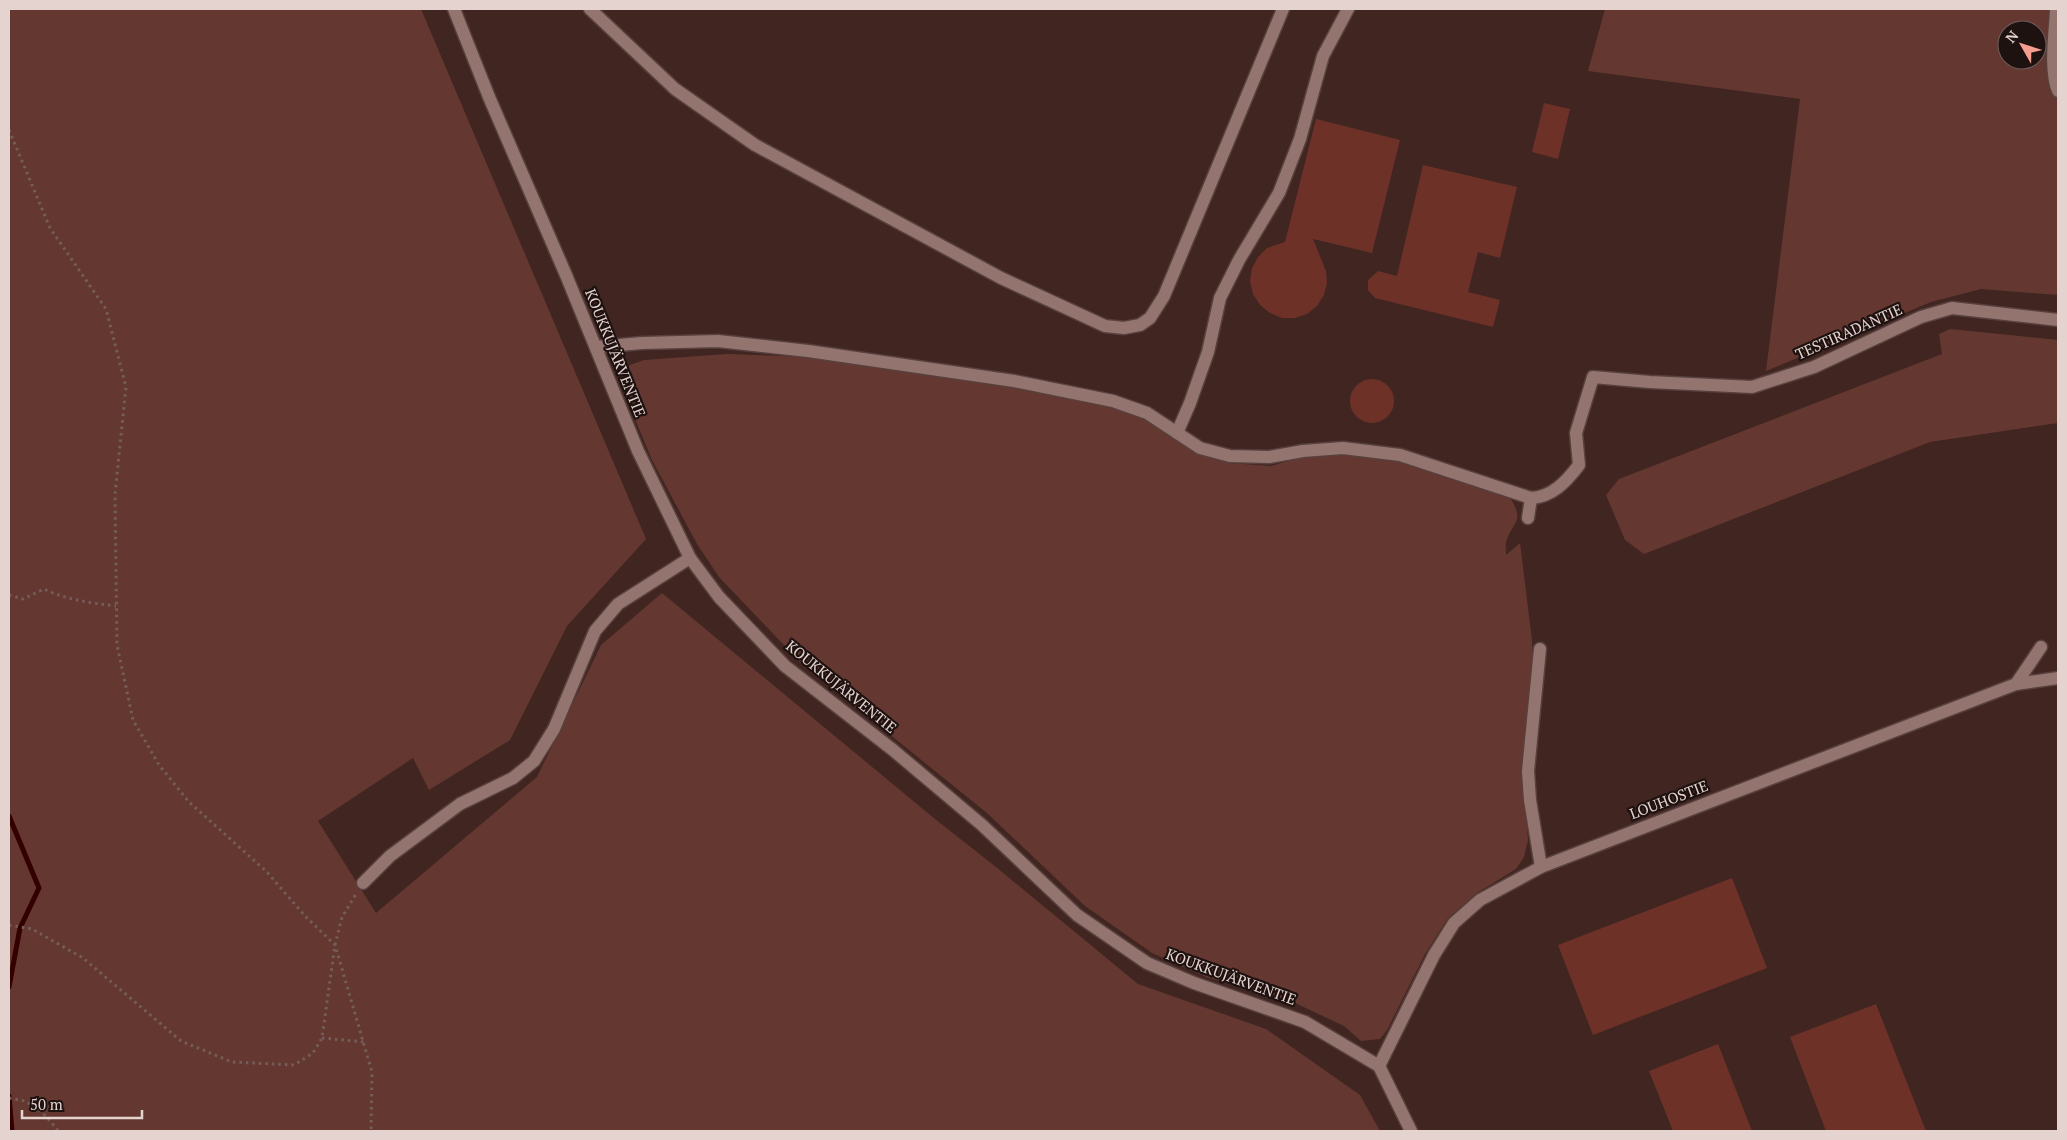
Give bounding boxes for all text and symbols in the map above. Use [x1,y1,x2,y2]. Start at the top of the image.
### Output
north arrow [1997,20,2047,70]
text: N [2001,26,2022,47]
street label: KOUKKUJÄRVENTIE [581,285,651,420]
street label: TESTIRADANTIE [1792,299,1905,364]
street label: KOUKKUJÄRVENTIE [782,635,901,737]
street label: LOUHOSTIE [1627,775,1711,823]
street label: KOUKKUJÄRVENTIE [1164,943,1299,1009]
scale bar [22,1088,142,1120]
text: 50 m [30,1094,63,1114]

